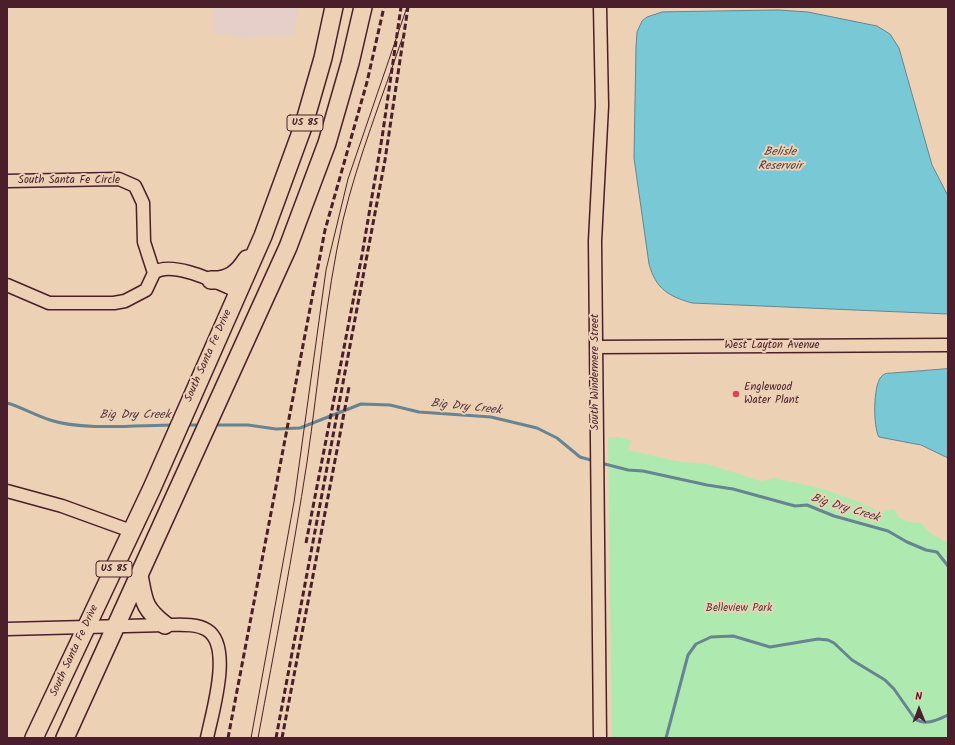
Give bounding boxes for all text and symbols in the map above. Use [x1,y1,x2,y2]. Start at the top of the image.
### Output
road number: US 85 [287,115,323,131]
water label: Belisle Reservoir [758,146,802,174]
street label: South Santa Fe Circle [18,174,120,188]
street label: South Santa Fe Drive [183,308,235,404]
street label: South Windermere Street [589,314,603,430]
street label: West Layton Avenue [724,339,820,353]
place label: Englewood Water Plant [744,381,799,407]
marker: Englewood Water Plant [731,389,741,399]
water label: Big Dry Creek [430,397,502,419]
water label: Big Dry Creek [100,409,170,423]
water label: Big Dry Creek [809,492,881,526]
road number: US 85 [96,561,132,577]
park label: Belleview Park [706,602,772,616]
street label: South Santa Fe Drive [48,603,102,699]
text: N [915,688,922,706]
north arrow [899,689,939,729]

